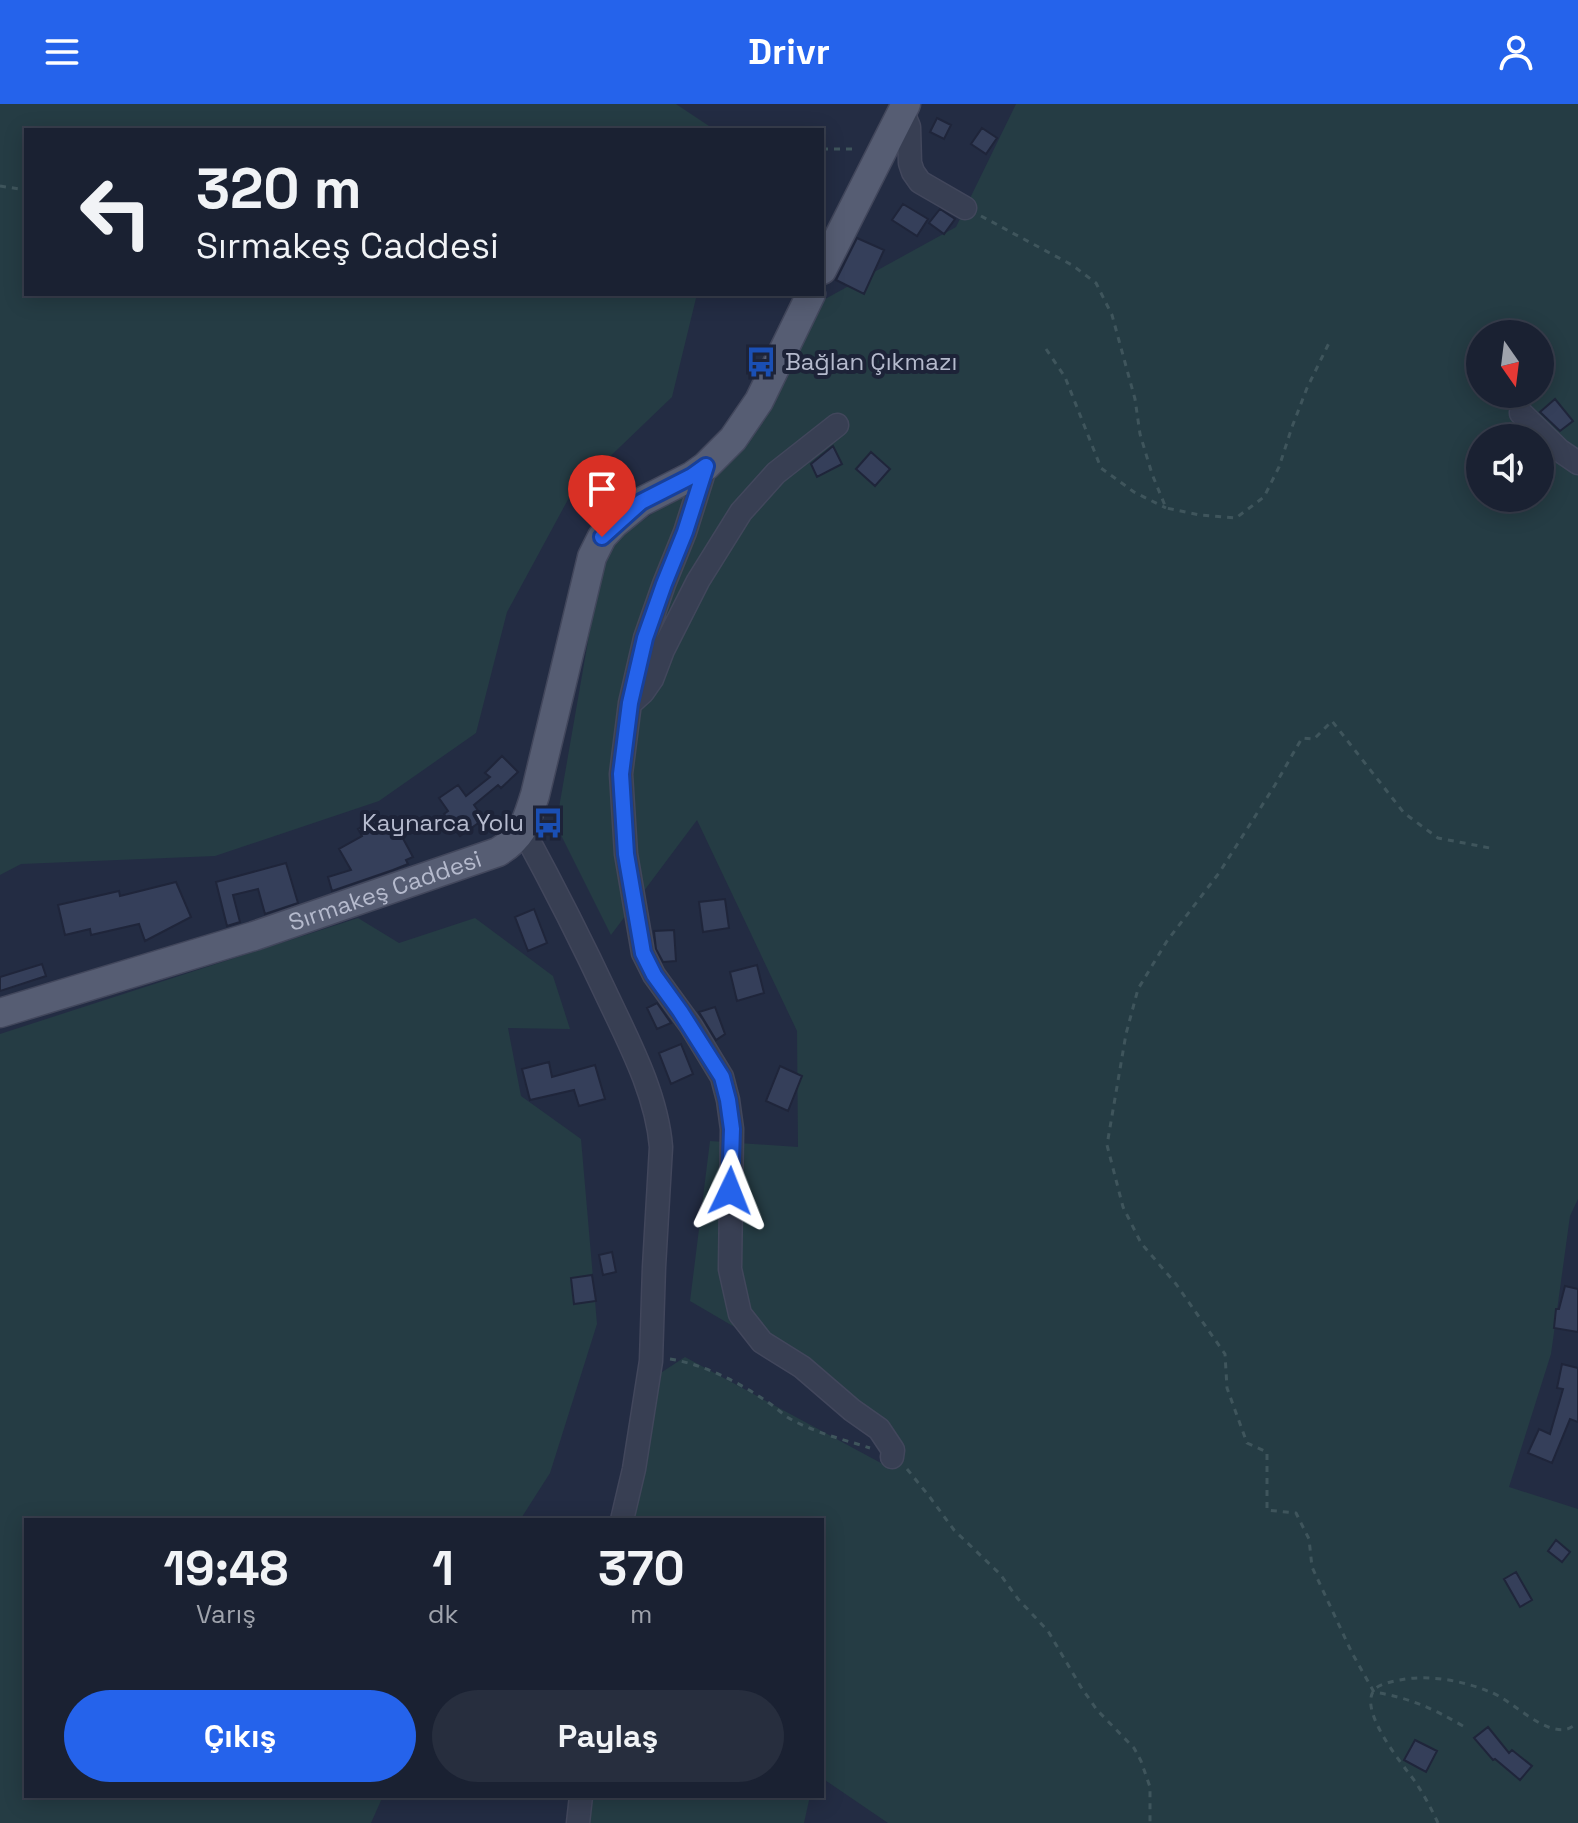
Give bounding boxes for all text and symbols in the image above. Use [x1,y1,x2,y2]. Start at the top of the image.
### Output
text: Drivr [748,29,830,75]
icon: menu [40,30,84,74]
icon: person [1494,30,1538,74]
text: 320 m [196,153,362,224]
icon: left [64,160,168,264]
text: Sırmakeş Caddesi [196,223,499,269]
north arrow [1466,320,1554,408]
map controls [1466,320,1554,512]
bus stop icon: Bağlan Çıkmazı [744,345,778,379]
place label: Bağlan Çıkmazı [785,346,957,377]
button: sound [1466,424,1554,512]
pin [568,455,636,537]
icon: arrive [580,467,624,511]
bus stop icon: Kaynarca Yolu [531,806,565,840]
place label: Kaynarca Yolu [362,807,524,838]
street label: Sırmakeş Caddesi [284,843,485,938]
position arrow [688,1149,772,1233]
text: 19:48 [163,1538,288,1599]
text: 1 [432,1538,454,1599]
text: 370 [598,1538,685,1599]
text: Varış [196,1597,256,1631]
text: dk [428,1597,459,1631]
text: m [630,1597,652,1631]
button: Çıkış [64,1690,416,1782]
button: Paylaş [432,1690,784,1782]

